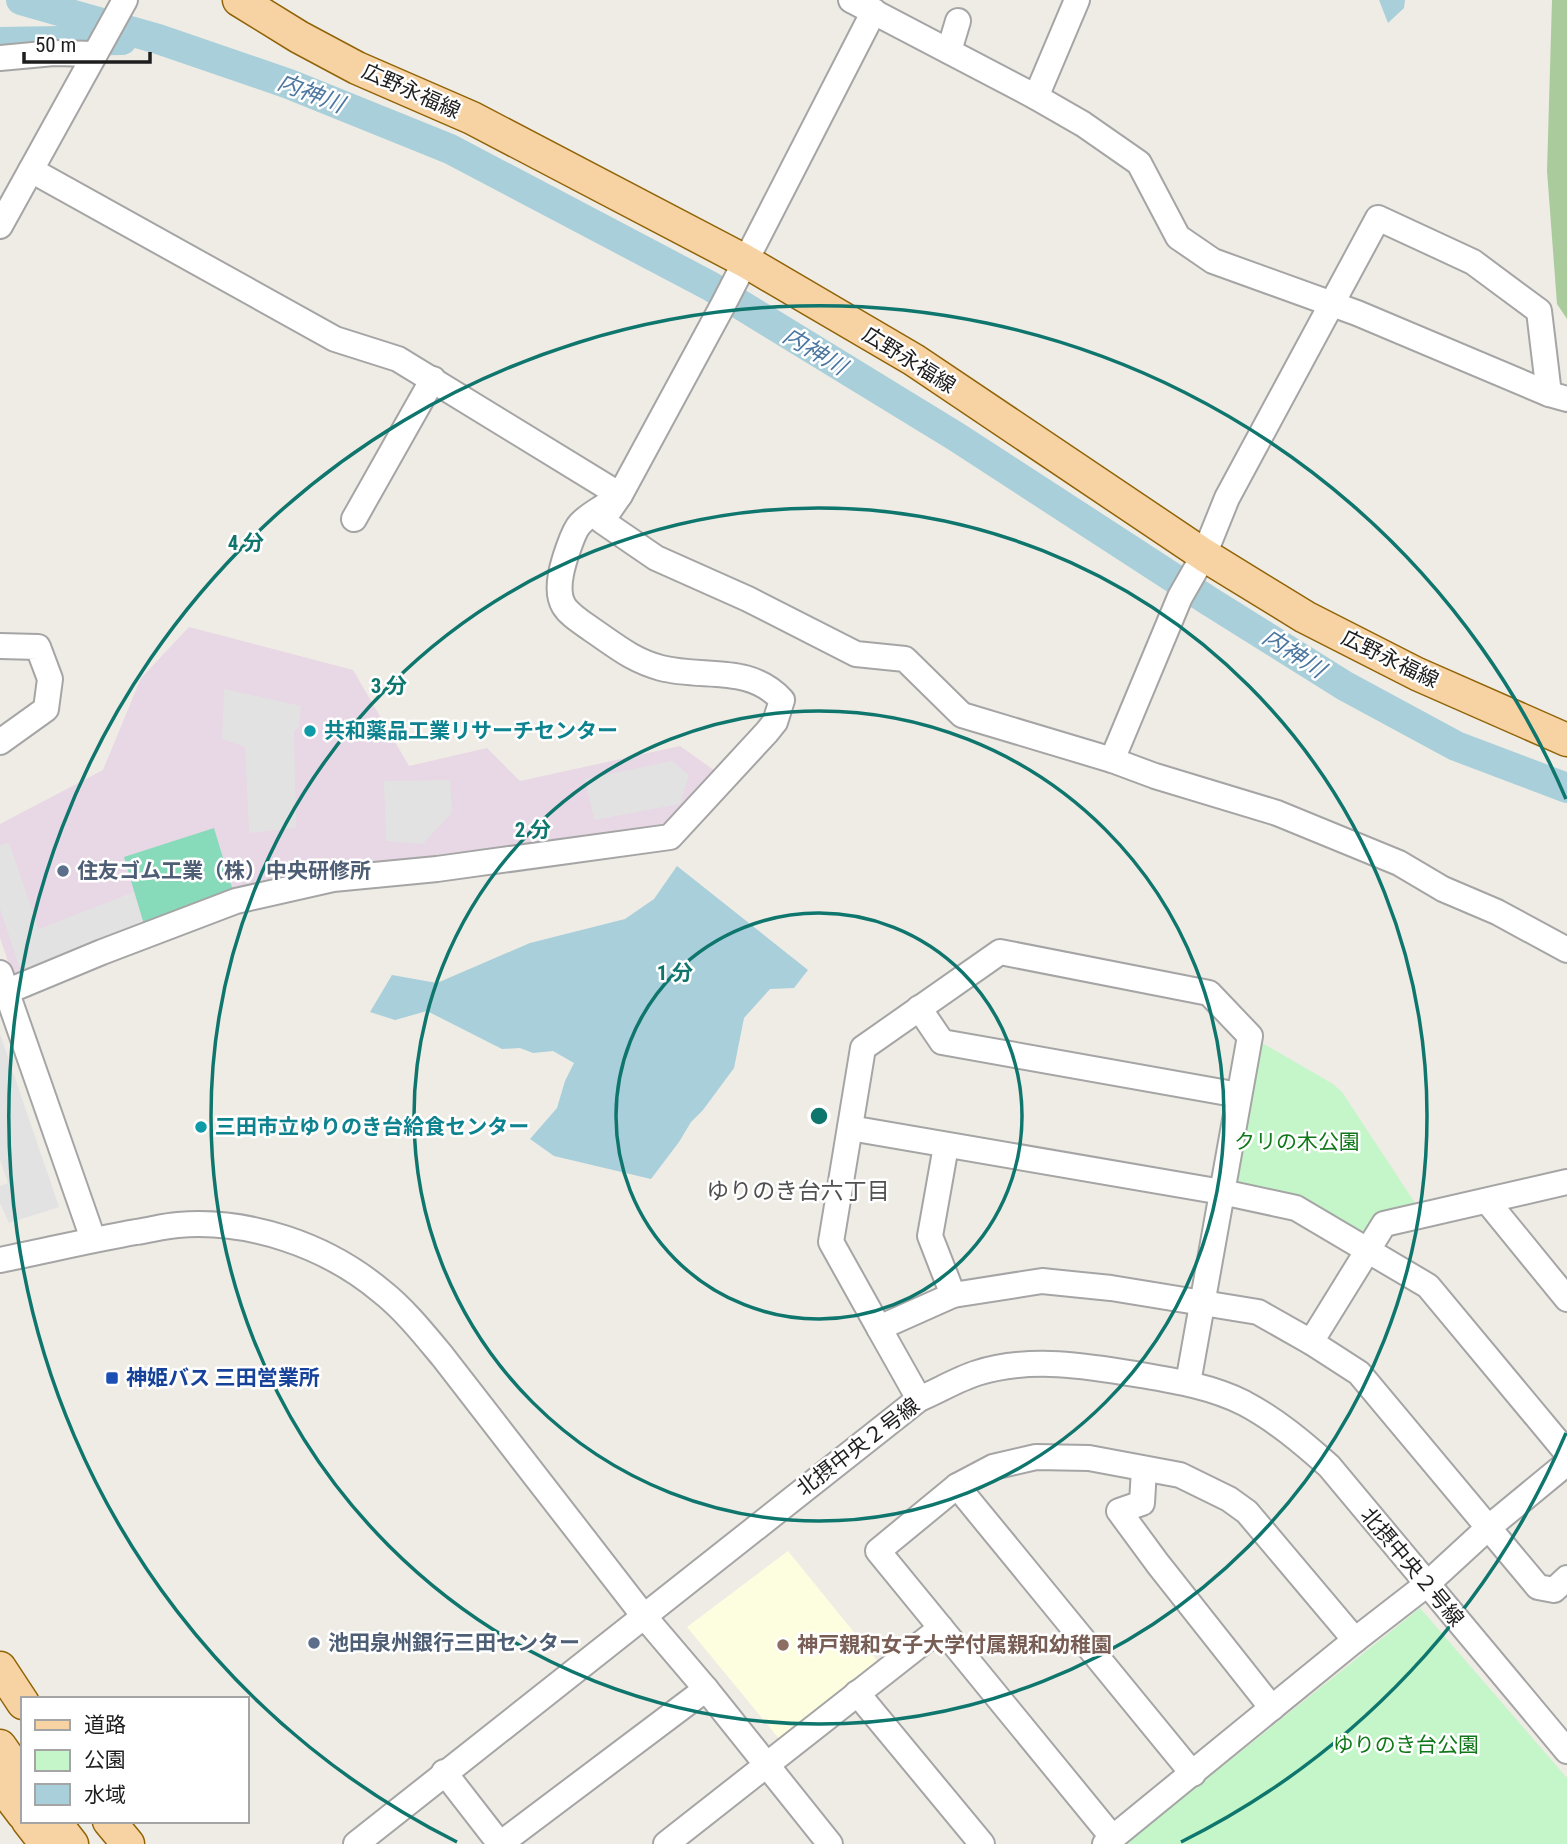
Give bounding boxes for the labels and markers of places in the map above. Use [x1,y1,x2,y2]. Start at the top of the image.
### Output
place label: 共和薬品工業リサーチセンター [324,719,618,743]
marker: 共和薬品工業リサーチセンター [302,723,318,739]
place label: 住友ゴム工業（株）中央研修所 [77,859,371,883]
marker: 住友ゴム工業（株）中央研修所 [55,863,71,879]
centre of rings [807,1104,831,1128]
place label: 三田市立ゆりのき台給食センター [215,1115,529,1139]
marker: 三田市立ゆりのき台給食センター [193,1119,209,1135]
place label: 神姫バス 三田営業所 [126,1366,320,1390]
marker: 神姫バス 三田営業所 [104,1370,120,1386]
place label: 池田泉州銀行三田センター [328,1631,580,1655]
place label: 神戸親和女子大学付属親和幼稚園 [797,1633,1112,1657]
marker: 池田泉州銀行三田センター [306,1635,322,1651]
marker: 神戸親和女子大学付属親和幼稚園 [775,1637,791,1653]

